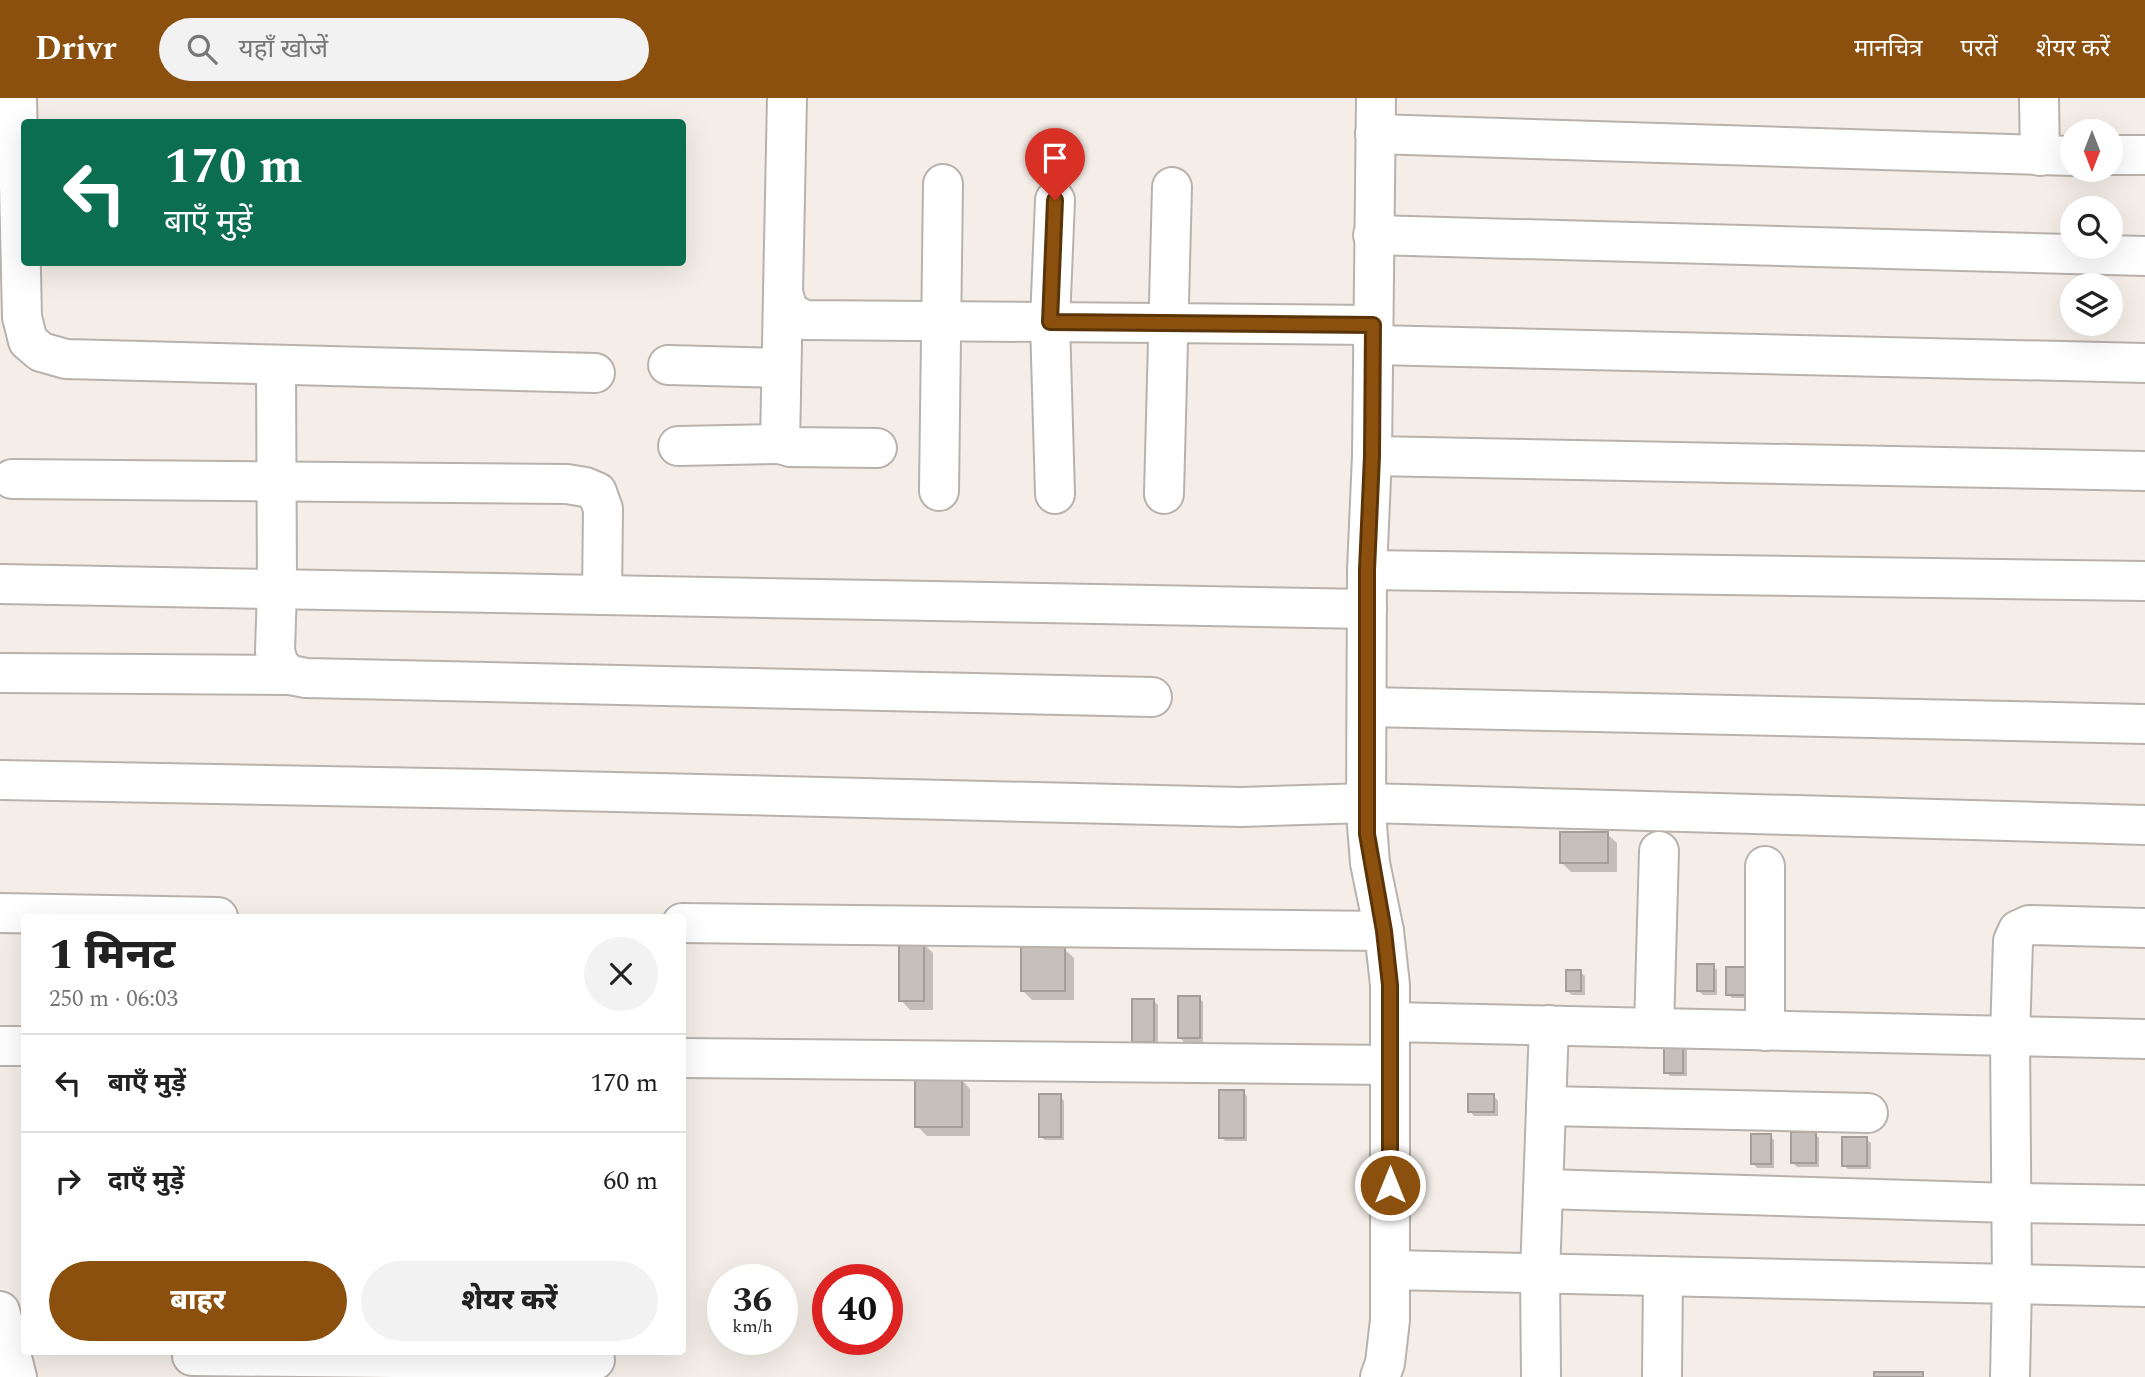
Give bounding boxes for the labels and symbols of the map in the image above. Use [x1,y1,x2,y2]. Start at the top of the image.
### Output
north arrow [2060,119,2123,182]
pin [1025,128,1085,200]
position arrow [1353,1148,1427,1222]
speed limit sign: 40 [812,1264,903,1355]

